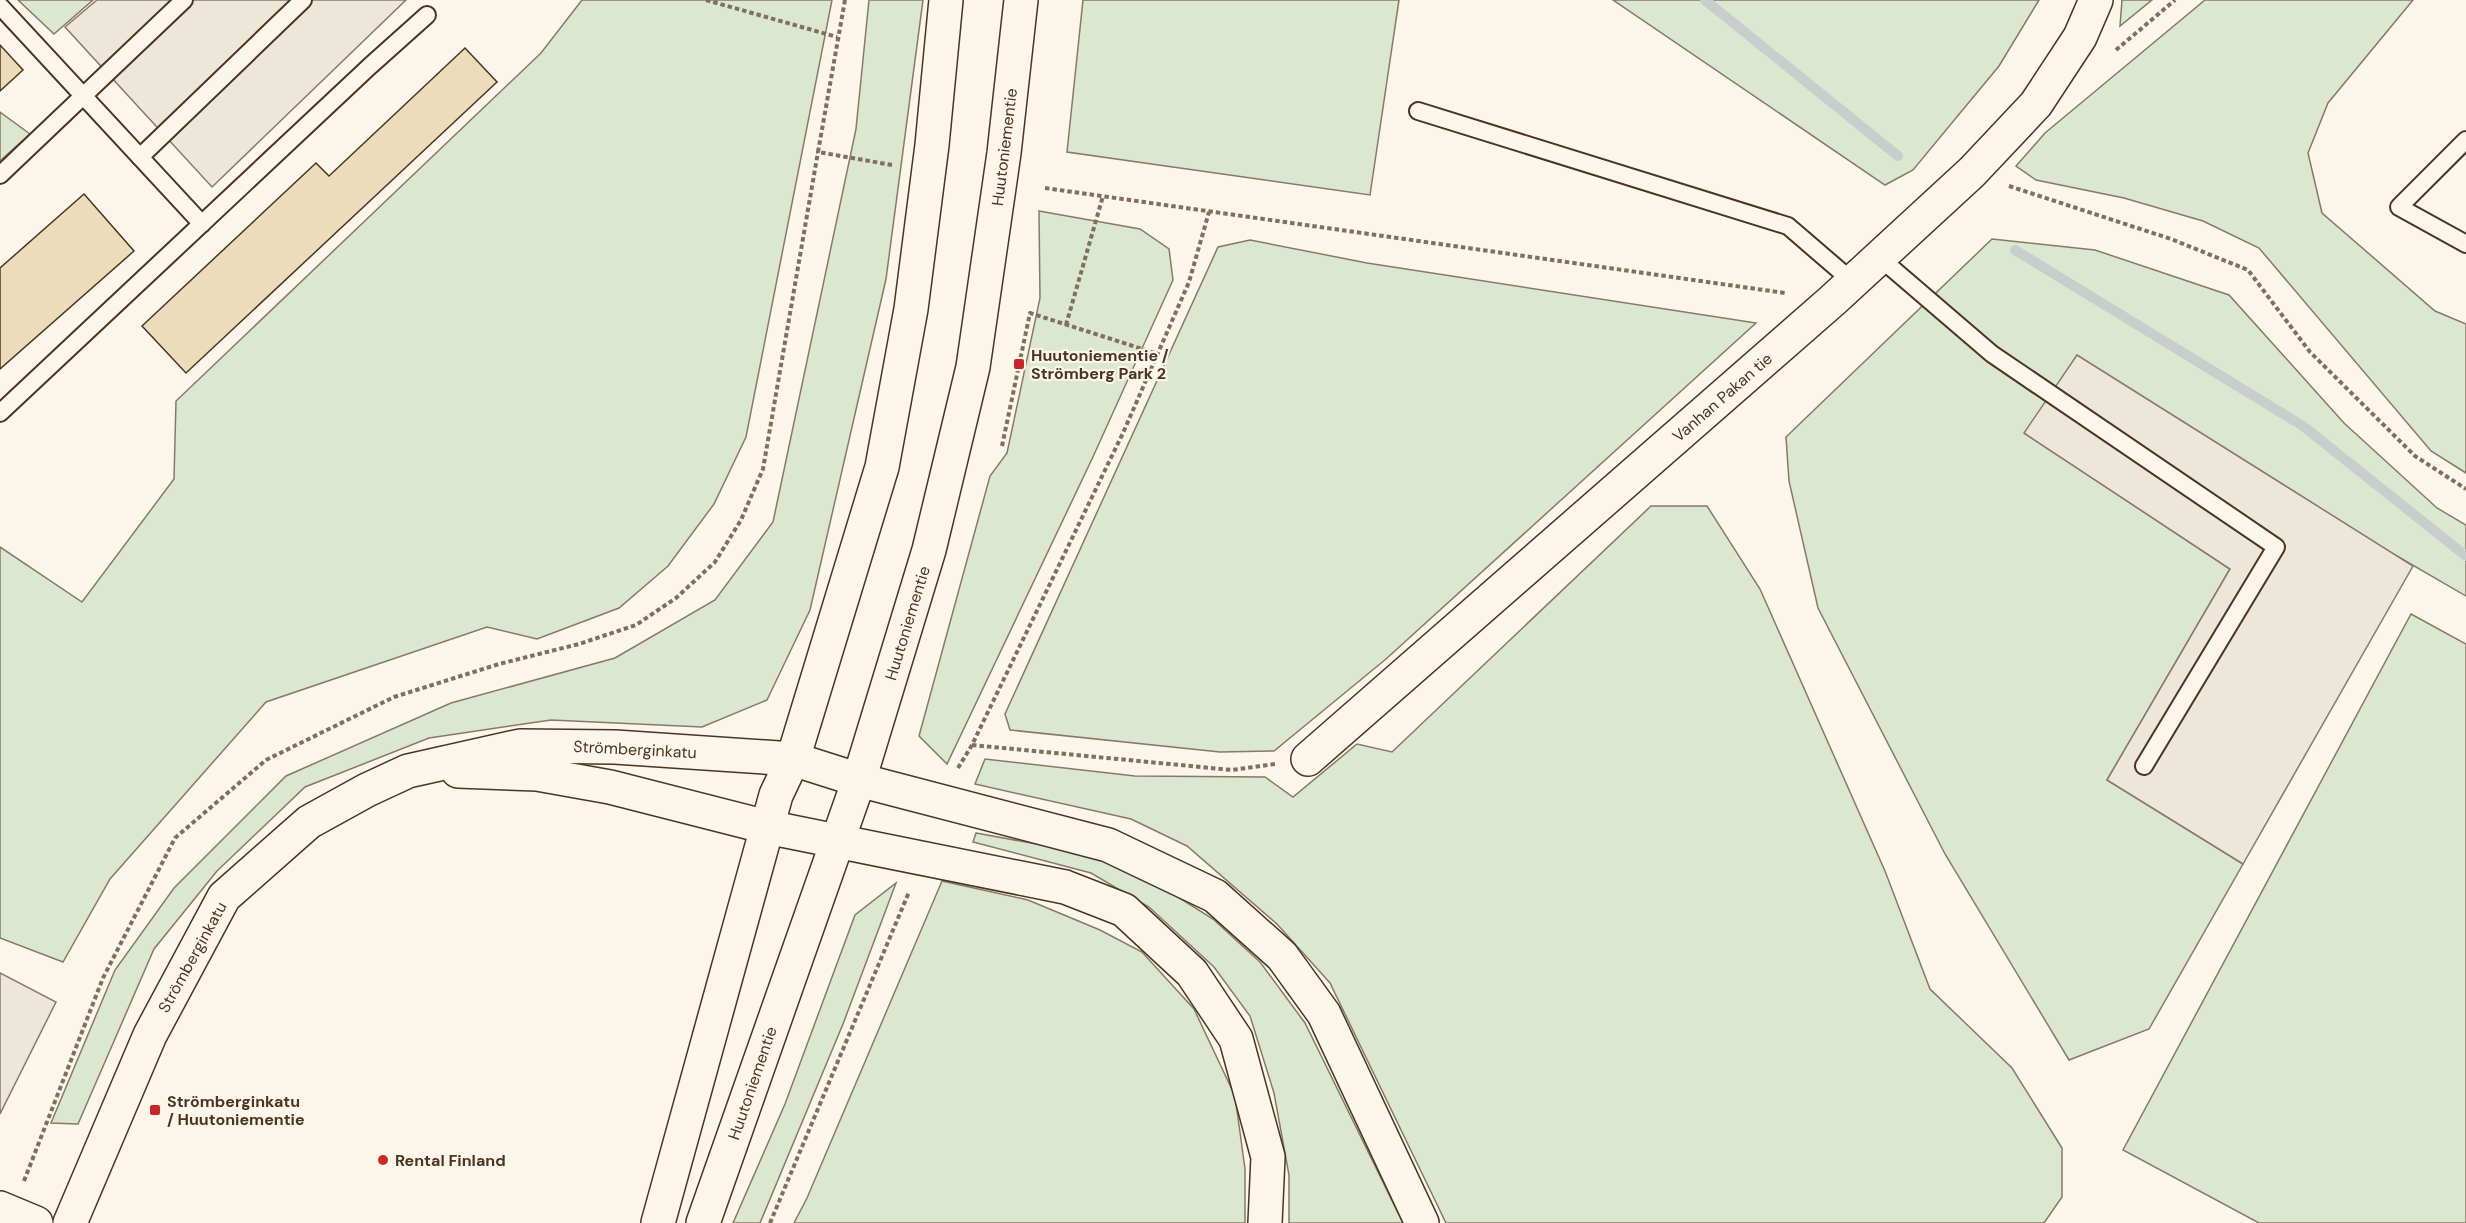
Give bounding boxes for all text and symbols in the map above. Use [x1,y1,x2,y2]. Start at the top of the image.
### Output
street label: Huutoniementie [987,87,1022,207]
place label: Huutoniementie / Strömberg Park 2 [1031,345,1169,384]
street label: Vanhan Pakan tie [1668,348,1777,447]
marker: Huutoniementie / Strömberg Park 2 [1012,357,1026,371]
street label: Huutoniementie [880,563,935,683]
street label: Strömberginkatu [573,736,697,763]
street label: Strömberginkatu [153,898,232,1016]
street label: Huutoniementie [723,1024,782,1143]
place label: Strömberginkatu / Huutoniementie [167,1091,305,1130]
marker: Strömberginkatu / Huutoniementie [148,1103,162,1117]
place label: Rental Finland [395,1150,506,1171]
marker: Rental Finland [376,1153,390,1167]

